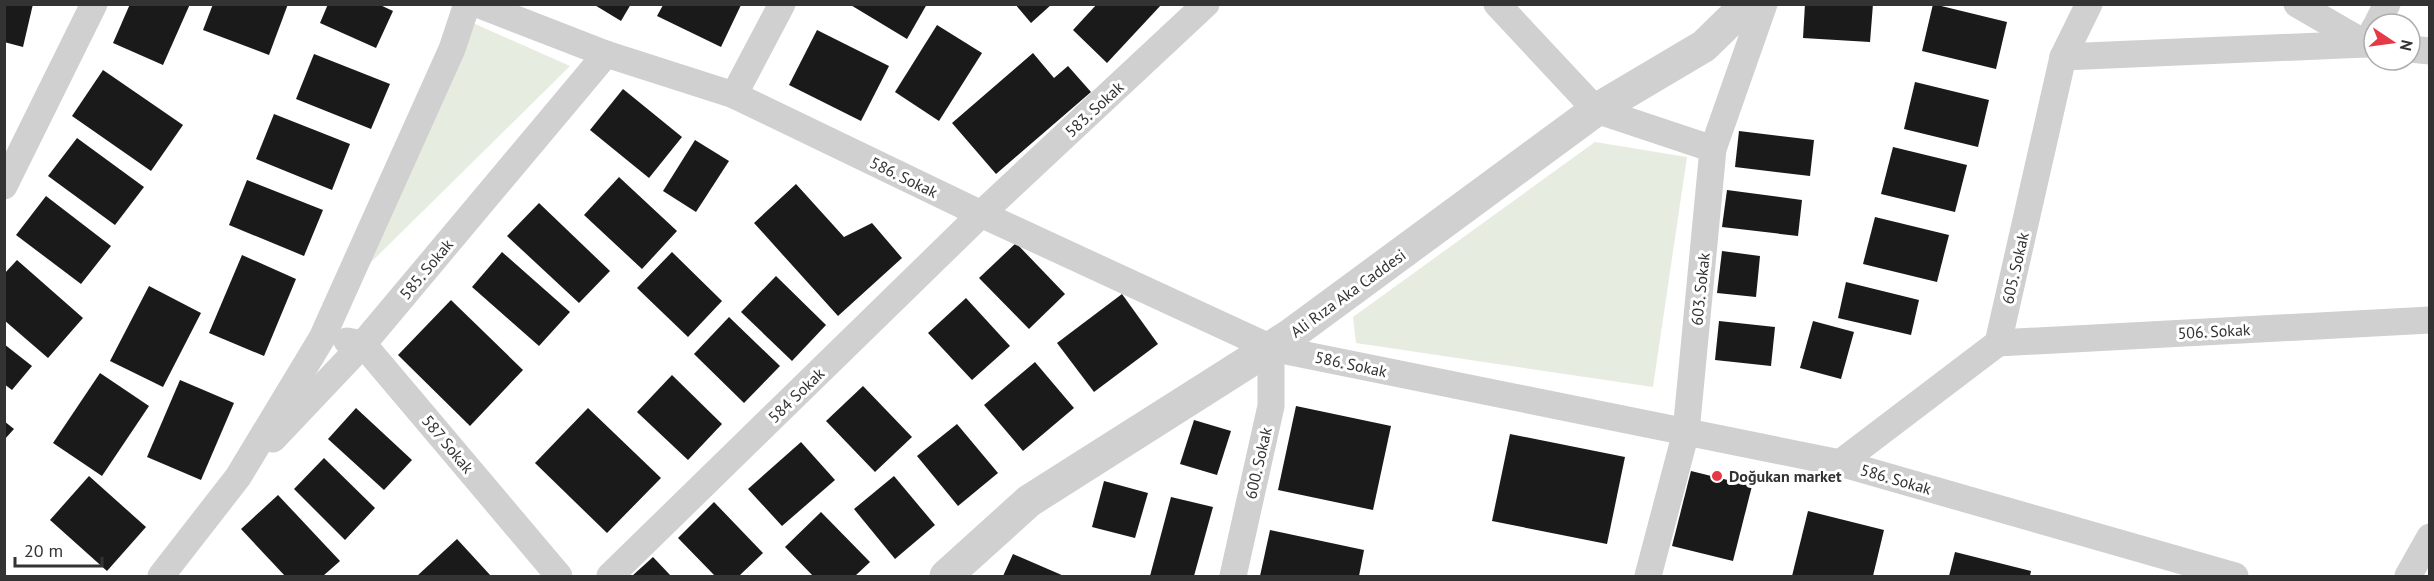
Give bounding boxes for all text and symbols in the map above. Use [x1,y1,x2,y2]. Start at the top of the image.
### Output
north arrow [2362,12,2422,72]
text: N [2396,38,2418,53]
street label: 583. Sokak [1061,77,1128,141]
street label: 586. Sokak [867,152,941,202]
street label: 605. Sokak [1997,230,2033,306]
street label: 585. Sokak [395,234,457,303]
street label: Ali Rıza Aka Caddesi [1286,244,1410,342]
street label: 603. Sokak [1686,251,1714,326]
street label: 506. Sokak [2177,319,2251,343]
street label: 586. Sokak [1313,347,1389,381]
street label: 584 Sokak [764,363,829,427]
street label: 587 Sokak [418,411,478,477]
street label: 600. Sokak [1240,425,1276,501]
street label: 586. Sokak [1858,459,1934,499]
place label: Doğukan market [1729,466,1842,486]
marker: Doğukan market [1710,469,1724,483]
scale bar [15,530,102,568]
text: 20 m [24,539,63,562]

